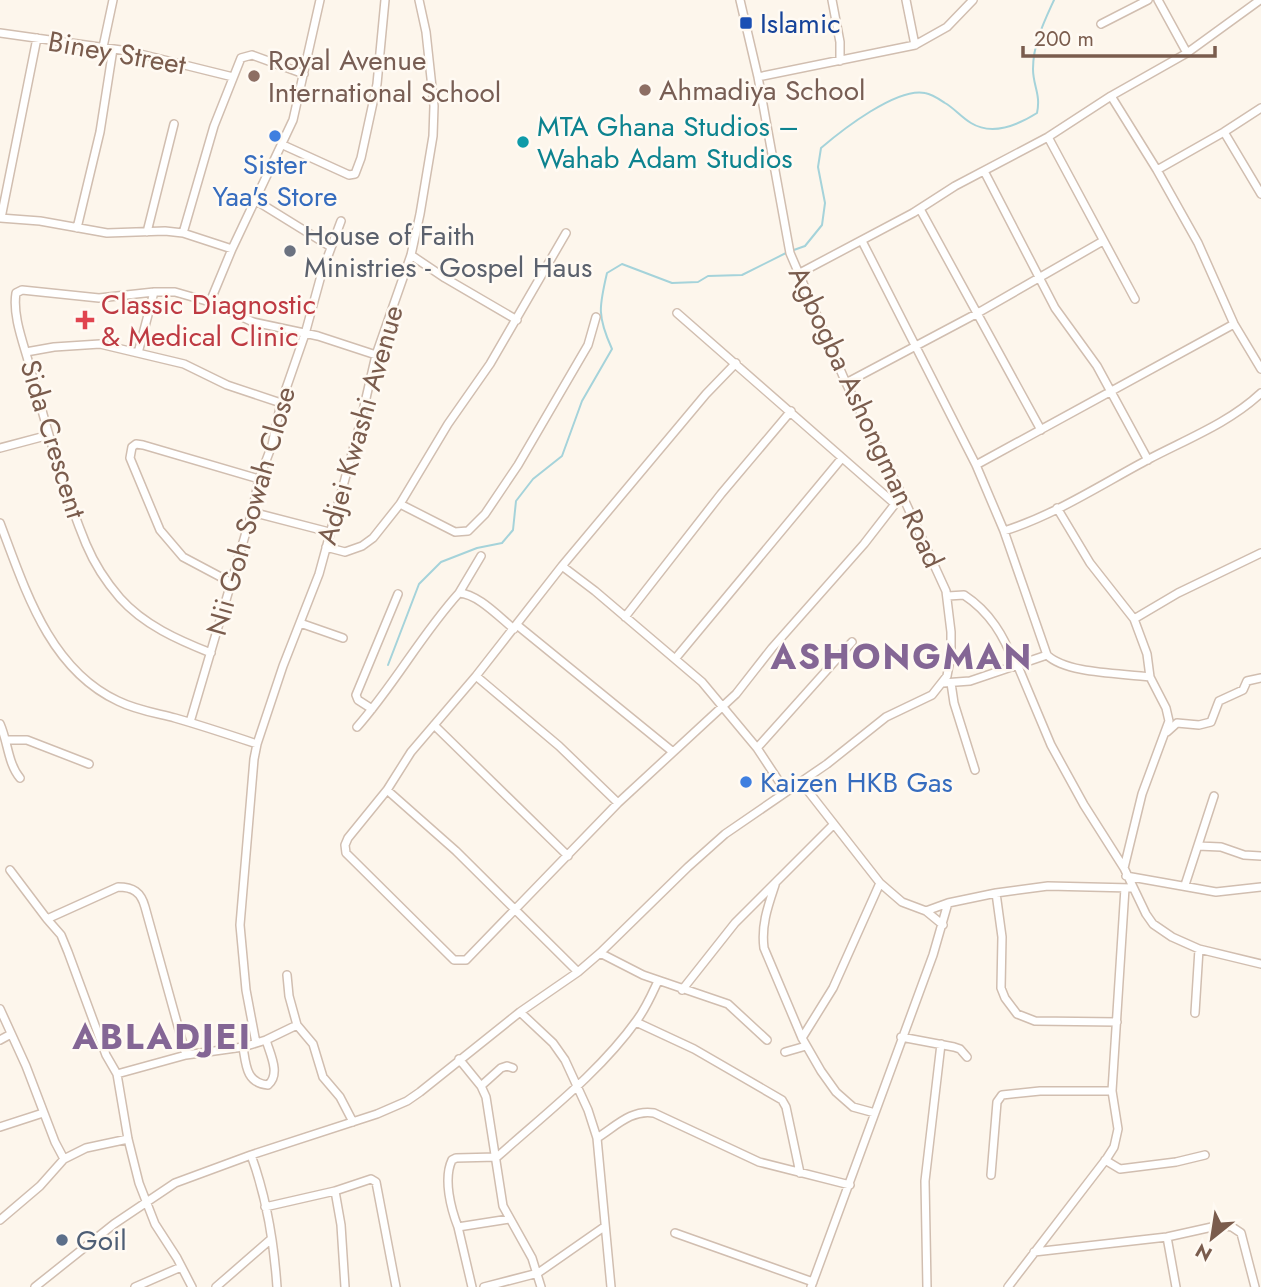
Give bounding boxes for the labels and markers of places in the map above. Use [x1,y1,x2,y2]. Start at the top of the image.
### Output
place label: Islamic [760,3,841,44]
marker: Islamic [738,15,754,31]
place label: Royal Avenue International School [268,40,501,113]
marker: Royal Avenue International School [246,68,262,84]
place label: Ahmadiya School [659,70,865,111]
marker: Ahmadiya School [637,82,653,98]
place label: MTA Ghana Studios – Wahab Adam Studios [537,106,799,179]
marker: Sister Yaa's Store [267,128,283,144]
marker: MTA Ghana Studios – Wahab Adam Studios [515,134,531,150]
place label: Sister Yaa's Store [213,144,337,217]
place label: House of Faith Ministries - Gospel Haus [304,215,592,288]
marker: House of Faith Ministries - Gospel Haus [282,243,298,259]
place label: Classic Diagnostic & Medical Clinic [101,284,316,357]
marker: Classic Diagnostic & Medical Clinic [75,310,95,330]
place label: Kaizen HKB Gas [760,762,953,803]
marker: Kaizen HKB Gas [738,774,754,790]
place label: Goil [76,1220,127,1261]
marker: Goil [54,1232,70,1248]

